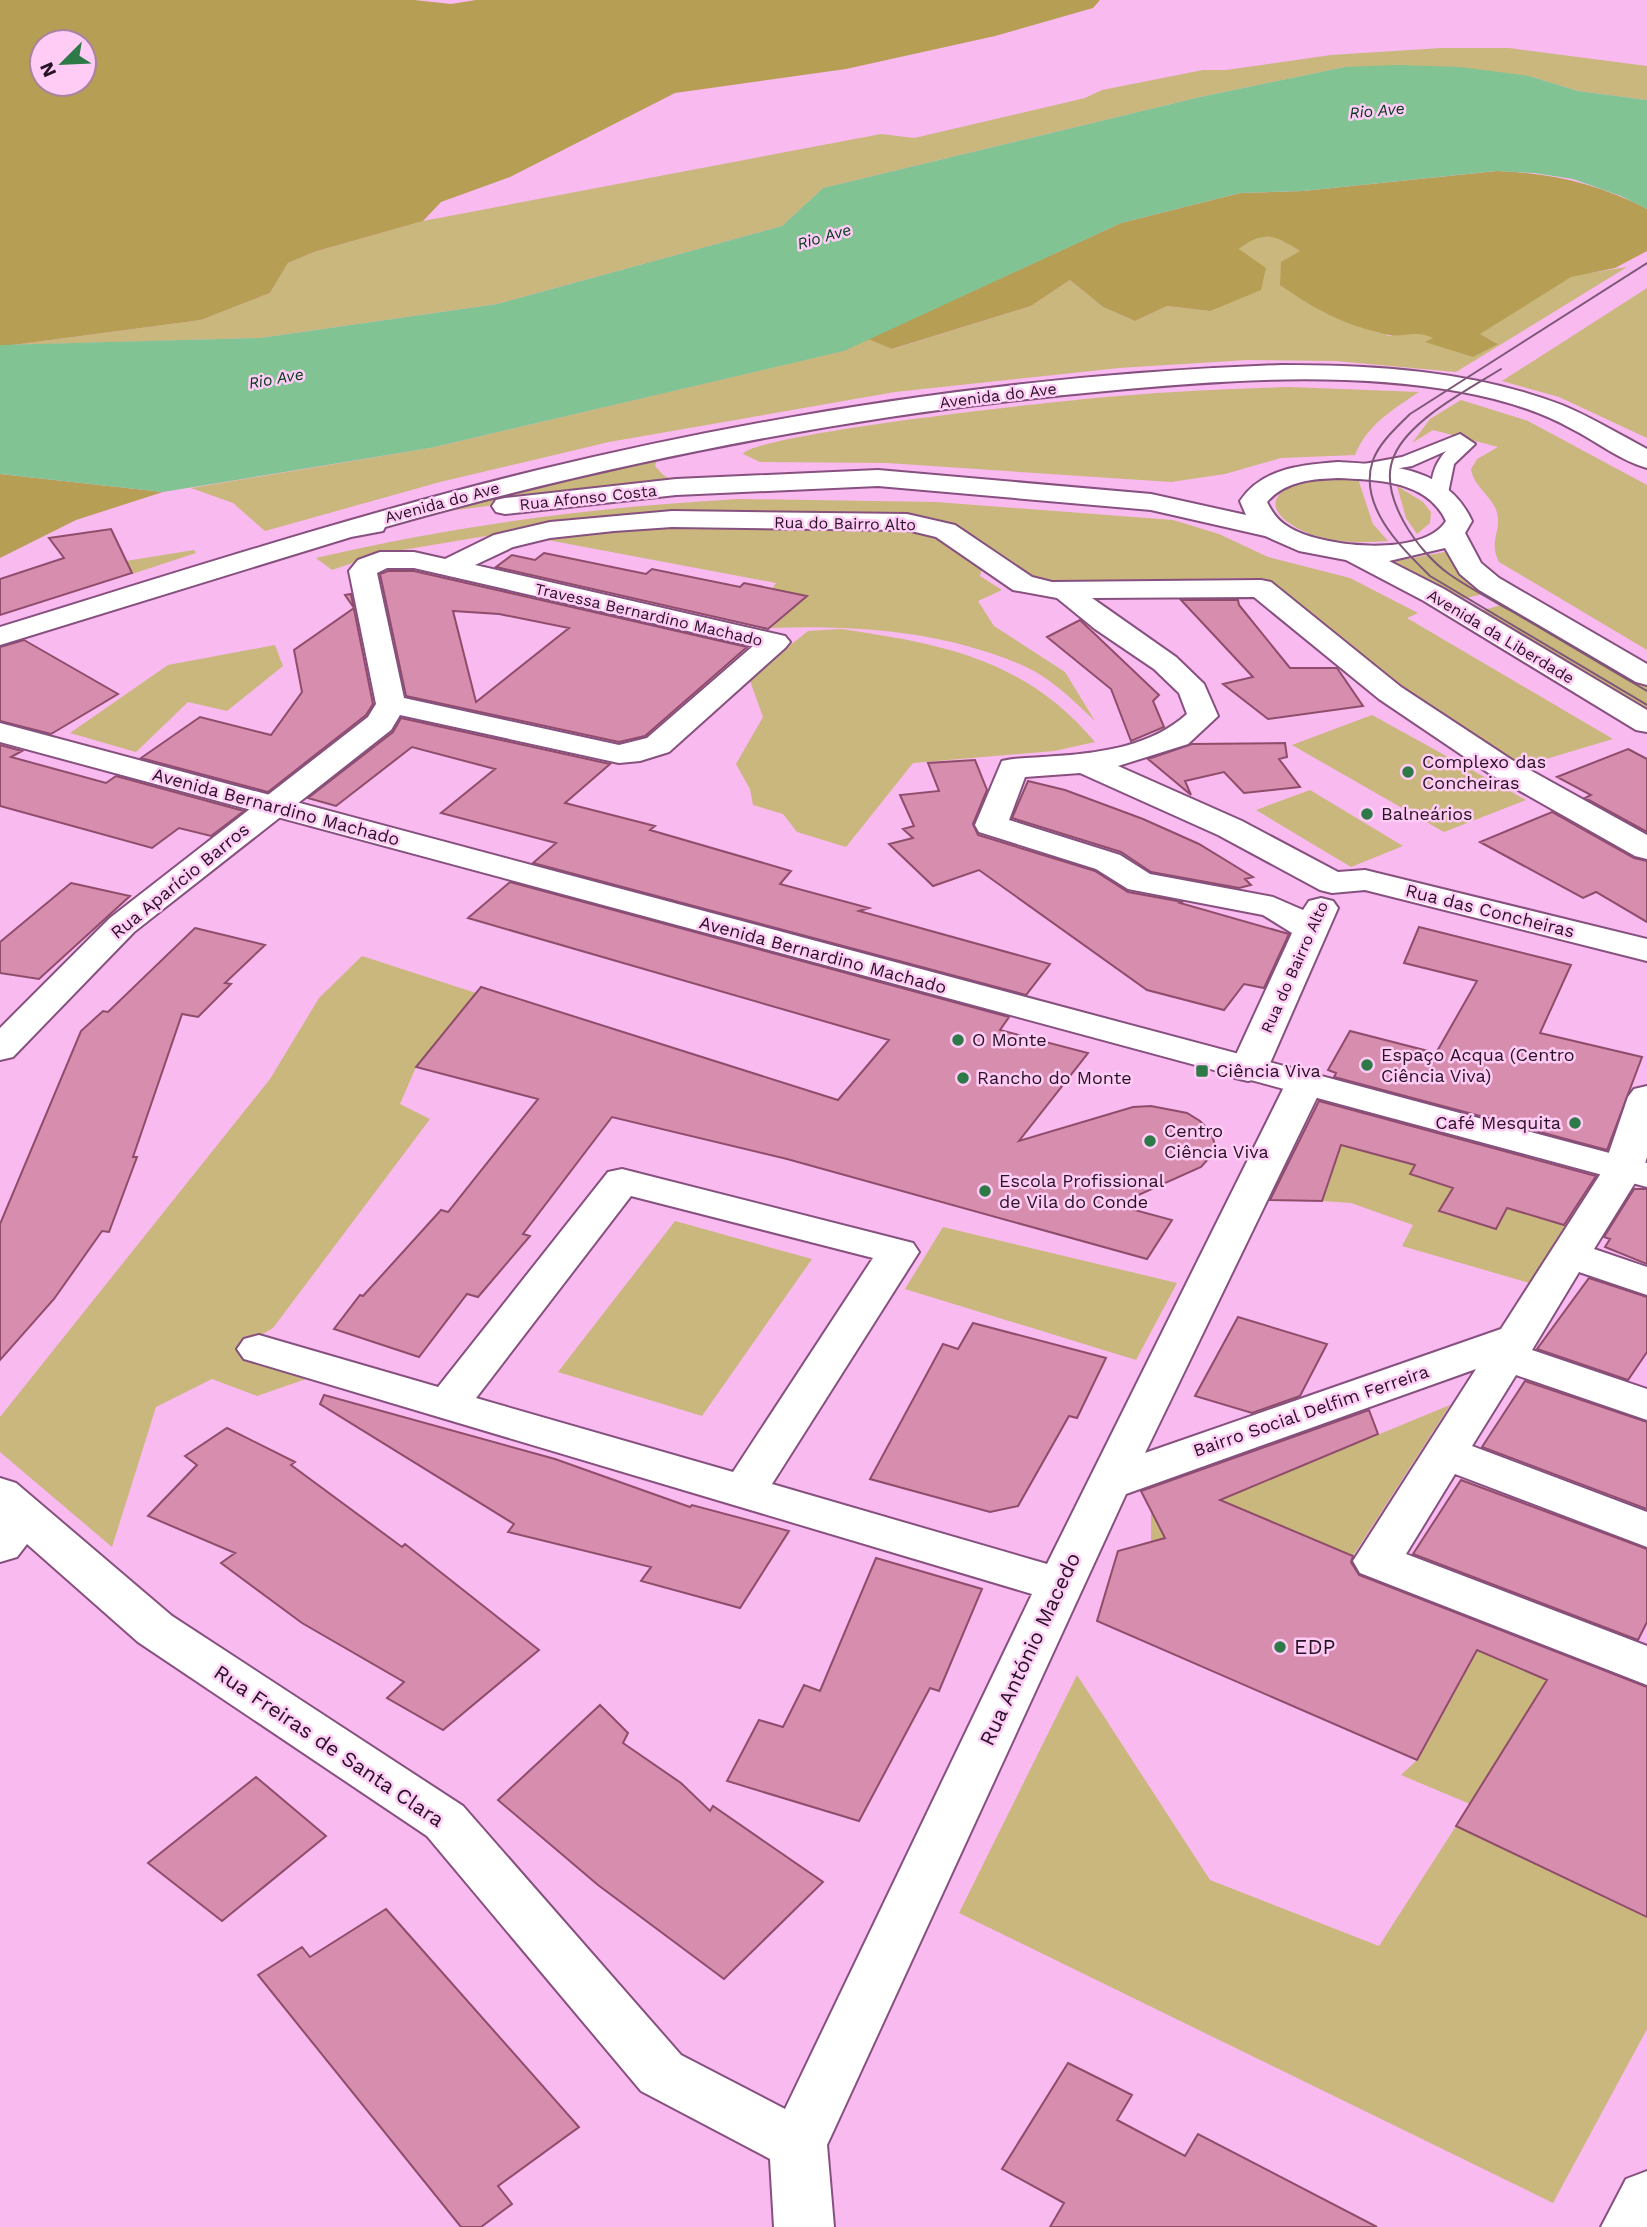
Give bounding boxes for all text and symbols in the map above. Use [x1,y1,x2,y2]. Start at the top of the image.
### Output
north arrow [28,28,98,98]
text: N [35,59,61,81]
water label: Rio Ave [1349,99,1406,122]
water label: Rio Ave [795,220,853,253]
water label: Rio Ave [247,364,305,393]
street label: Avenida do Ave [938,379,1058,412]
street label: Avenida do Ave [383,478,502,527]
street label: Rua Afonso Costa [519,481,658,514]
street label: Rua do Bairro Alto [774,513,916,534]
street label: Travessa Bernardino Machado [533,579,765,650]
street label: Avenida da Liberdade [1424,585,1578,688]
place label: Complexo das Concheiras [1422,751,1546,793]
street label: Avenida Bernardino Machado [150,763,402,850]
marker: Complexo das Concheiras [1400,764,1416,780]
place label: Balneários [1381,803,1473,824]
marker: Balneários [1359,806,1375,822]
street label: Rua Aparício Barros [106,818,253,943]
street label: Rua das Concheiras [1403,879,1577,942]
street label: Rua do Bairro Alto [1257,898,1332,1036]
street label: Avenida Bernardino Machado [697,911,949,998]
place label: O Monte [972,1029,1047,1050]
marker: O Monte [950,1032,966,1048]
place label: Espaço Acqua (Centro Ciência Viva) [1381,1044,1575,1086]
marker: Espaço Acqua (Centro Ciência Viva) [1359,1057,1375,1073]
place label: Ciência Viva [1216,1060,1321,1081]
marker: Ciência Viva [1194,1063,1210,1079]
place label: Rancho do Monte [977,1067,1132,1088]
marker: Rancho do Monte [955,1070,971,1086]
place label: Café Mesquita [1435,1112,1561,1133]
marker: Café Mesquita [1567,1115,1583,1131]
place label: Centro Ciência Viva [1164,1120,1269,1162]
marker: Centro Ciência Viva [1142,1133,1158,1149]
place label: Escola Profissional de Vila do Conde [999,1170,1165,1212]
marker: Escola Profissional de Vila do Conde [977,1183,993,1199]
street label: Bairro Social Delfim Ferreira [1190,1360,1431,1461]
street label: Rua António Macedo [974,1548,1085,1749]
place label: EDP [1294,1634,1335,1659]
marker: EDP [1272,1639,1288,1655]
street label: Rua Freiras de Santa Clara [209,1659,449,1832]

